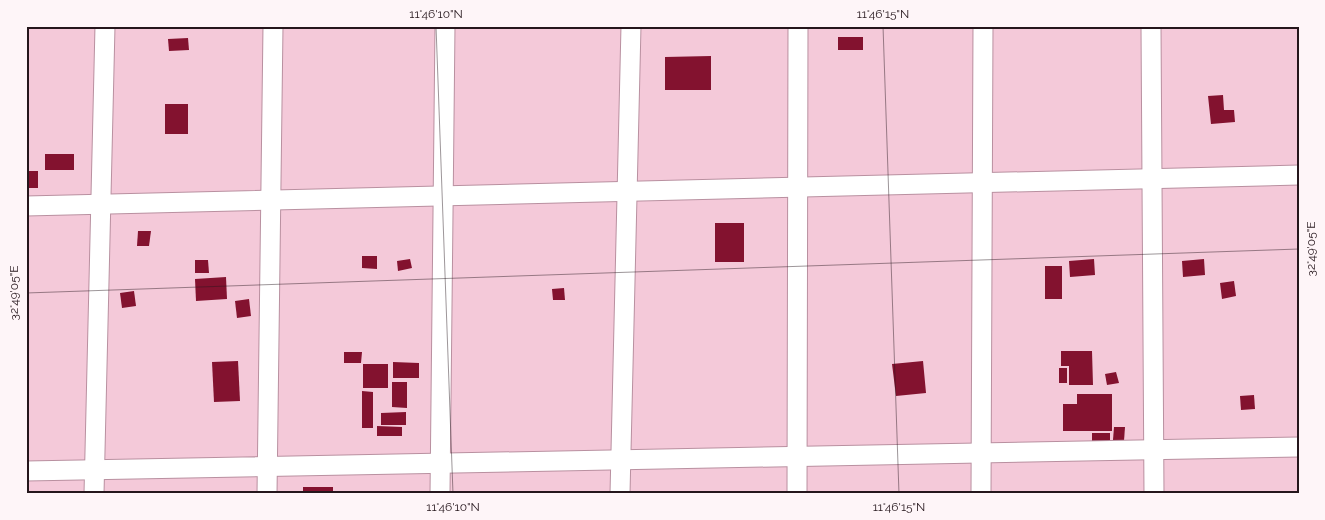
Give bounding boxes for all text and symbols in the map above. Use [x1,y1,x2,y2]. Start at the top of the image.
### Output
text: 11°46'10"N [409,7,463,21]
text: 11°46'15"N [857,7,909,21]
text: 32°49'05"E [1304,221,1318,277]
text: 32°49'05"E [7,265,21,321]
text: 11°46'10"N [426,500,480,514]
text: 11°46'15"N [873,500,925,514]

